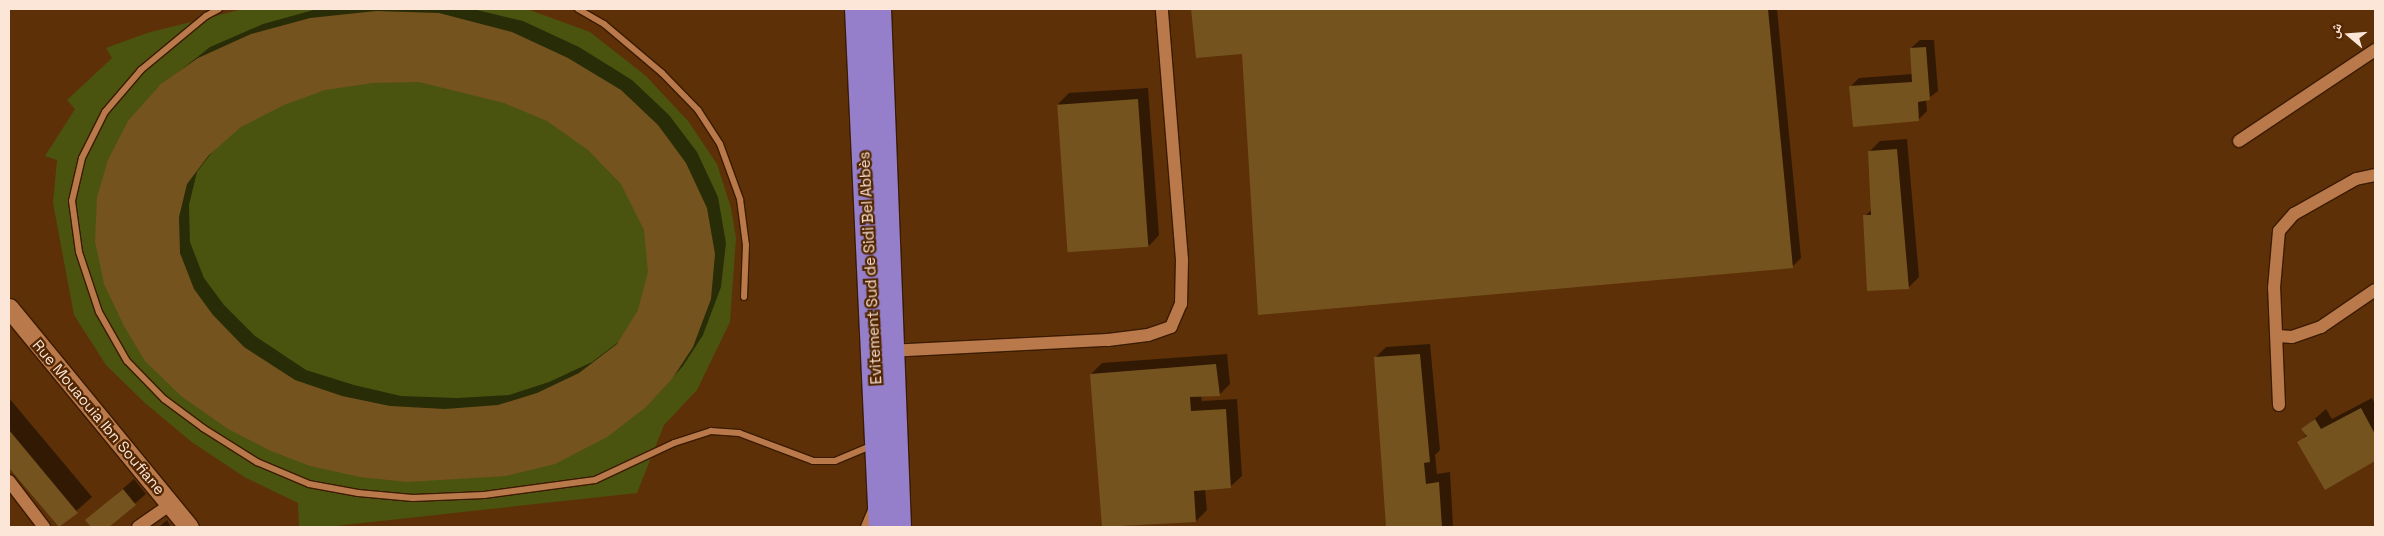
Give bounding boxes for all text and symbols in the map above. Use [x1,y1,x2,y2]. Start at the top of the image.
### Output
north arrow [2324,10,2374,60]
text: ش [2324,21,2346,40]
street label: Evitement Sud de Sidi Bel Abbès [855,151,885,385]
street label: Rue Mouaouia Ibn Soufiane [29,336,169,498]

